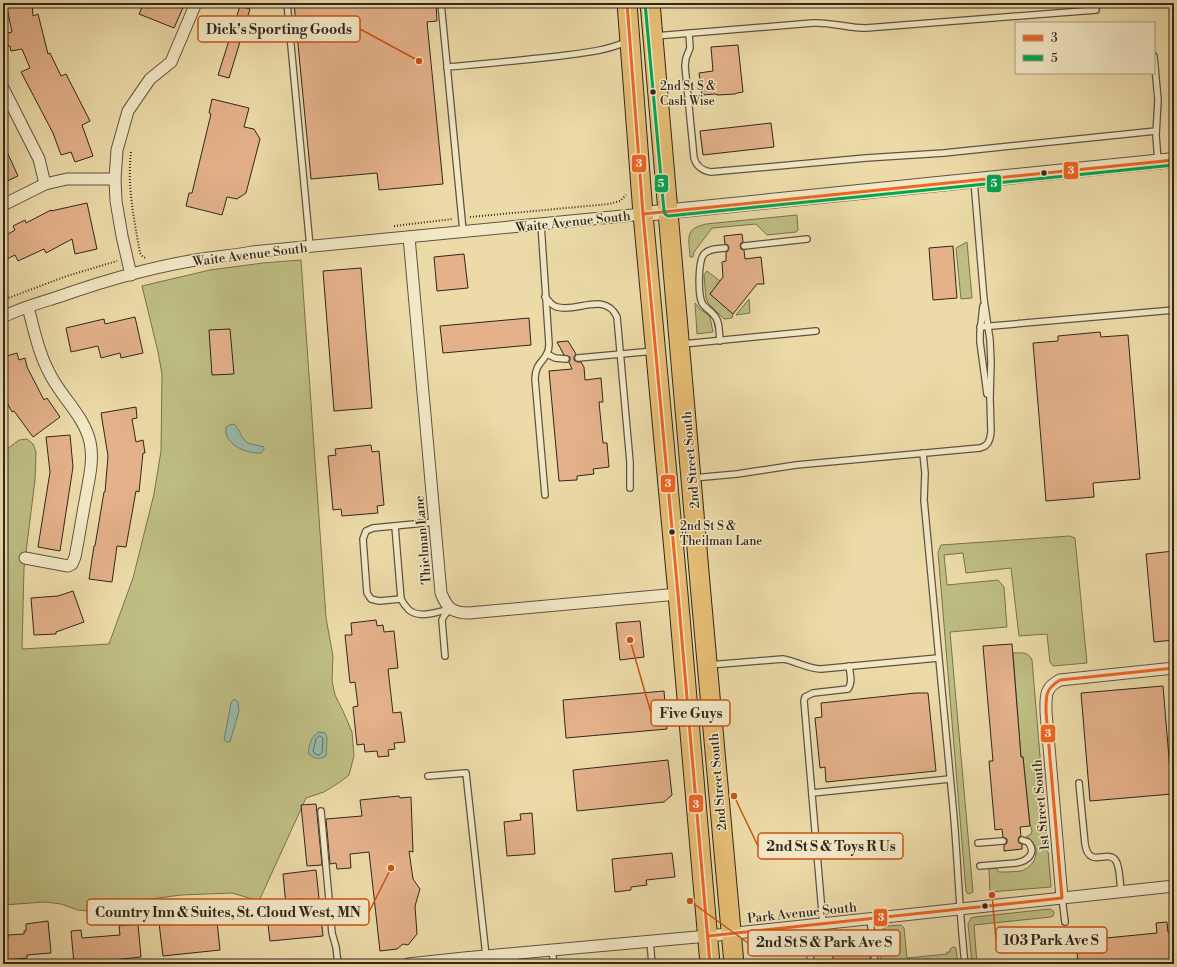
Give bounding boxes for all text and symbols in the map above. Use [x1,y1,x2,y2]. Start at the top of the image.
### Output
callout: Dick's Sporting Goods [198,16,360,42]
text: Dick's Sporting Goods [206,21,352,39]
legend [1015,22,1155,74]
text: 3 [1051,31,1058,46]
text: 5 [1051,51,1058,66]
place label: 2nd St S & Cash Wise [660,79,716,109]
marker: 2nd St S & Cash Wise [648,87,658,97]
line badge: 3 [631,154,647,173]
text: 3 [636,157,643,171]
line badge: 3 [1063,161,1079,180]
text: 3 [1068,164,1075,178]
unlabelled marker [1039,168,1049,178]
line badge: 5 [654,174,669,193]
line badge: 5 [986,174,1002,193]
text: 5 [658,177,665,191]
text: 5 [991,177,998,191]
street label: Waite Avenue South [514,208,632,236]
street label: Waite Avenue South [191,240,309,270]
street label: 2nd Street South [679,410,703,509]
line badge: 3 [660,474,676,493]
text: 3 [665,477,672,491]
street label: Thielman Lane [411,494,435,585]
place label: 2nd St S & Theilman Lane [680,519,762,549]
marker: 2nd St S & Theilman Lane [667,527,677,537]
callout: Five Guys [651,700,730,726]
text: Five Guys [659,705,723,723]
line badge: 3 [1040,724,1056,743]
text: 3 [1045,727,1052,741]
street label: 2nd Street South [706,732,730,831]
street label: 1st Street South [1029,758,1053,851]
line badge: 3 [688,794,704,813]
text: 3 [693,798,700,812]
callout: 2nd St S & Toys R Us [758,833,903,859]
text: 2nd St S & Toys R Us [766,838,896,856]
callout: Country Inn & Suites, St. Cloud West, MN [87,899,369,925]
street label: Park Avenue South [747,899,858,927]
unlabelled marker [980,901,990,911]
text: Country Inn & Suites, St. Cloud West, MN [95,904,361,922]
line badge: 3 [873,908,888,927]
text: 3 [878,911,885,925]
callout: 103 Park Ave S [996,927,1107,953]
callout: 2nd St S & Park Ave S [748,930,900,956]
text: 103 Park Ave S [1003,932,1099,950]
text: 2nd St S & Park Ave S [756,934,892,952]

